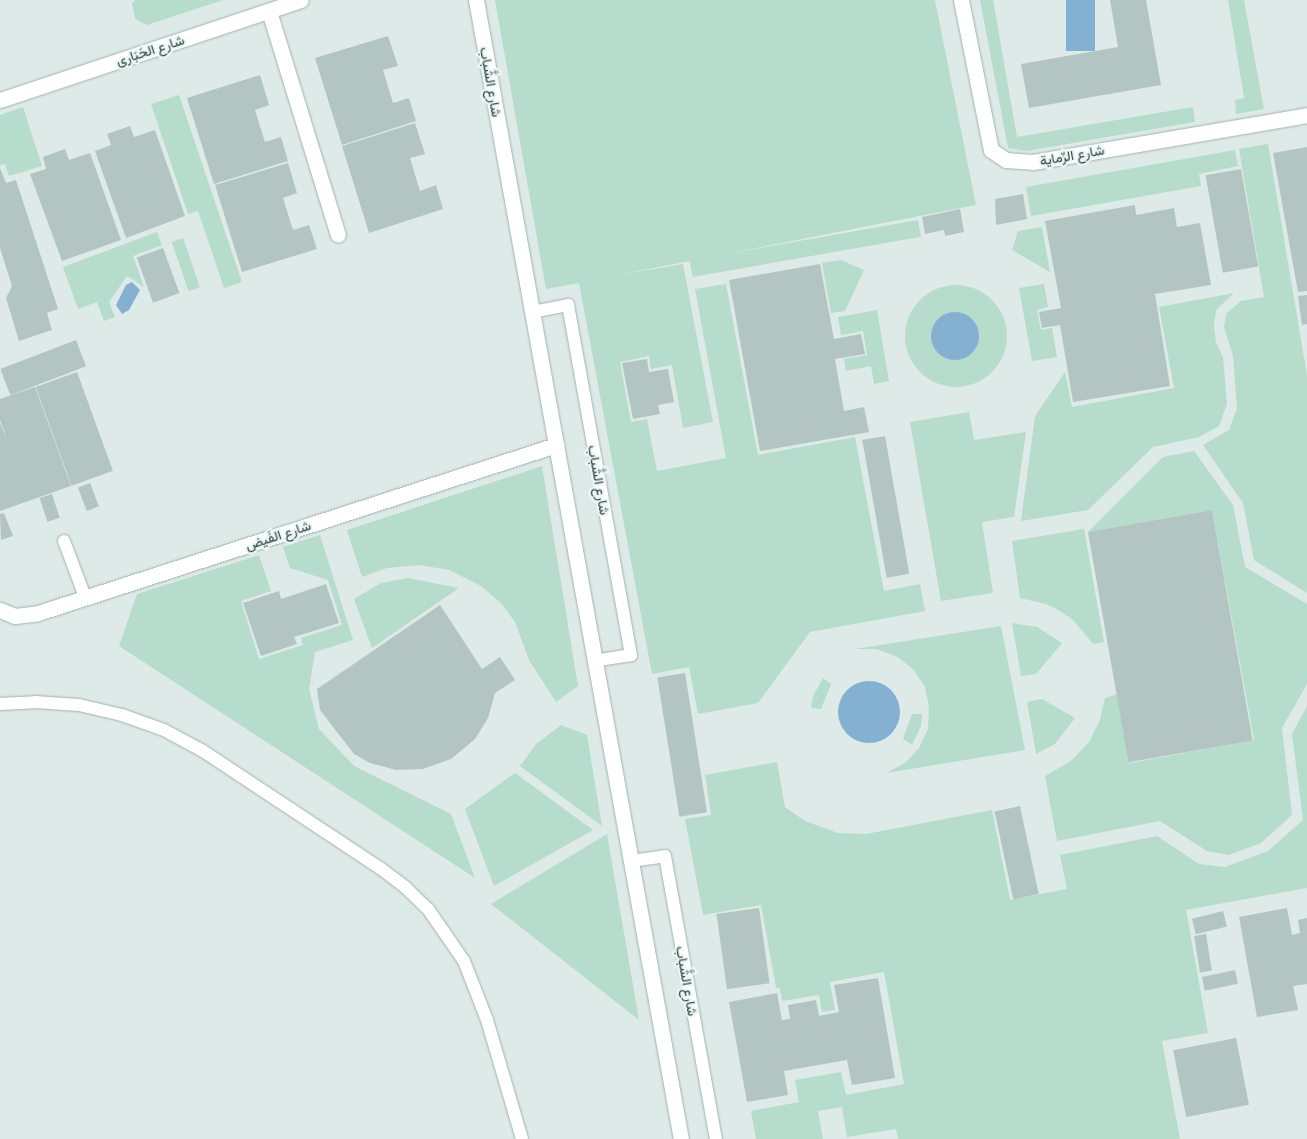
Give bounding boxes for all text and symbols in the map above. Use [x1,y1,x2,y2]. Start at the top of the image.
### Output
street label: شارع الحَبَارى [114,31,186,69]
street label: شارع الشَّباب [477,46,505,118]
street label: شارع الرِّماية [1038,141,1106,169]
street label: شارع الشَّباب [585,444,613,516]
street label: شارع الفَيض [243,516,313,554]
street label: شارع الشَّباب [673,945,701,1017]

